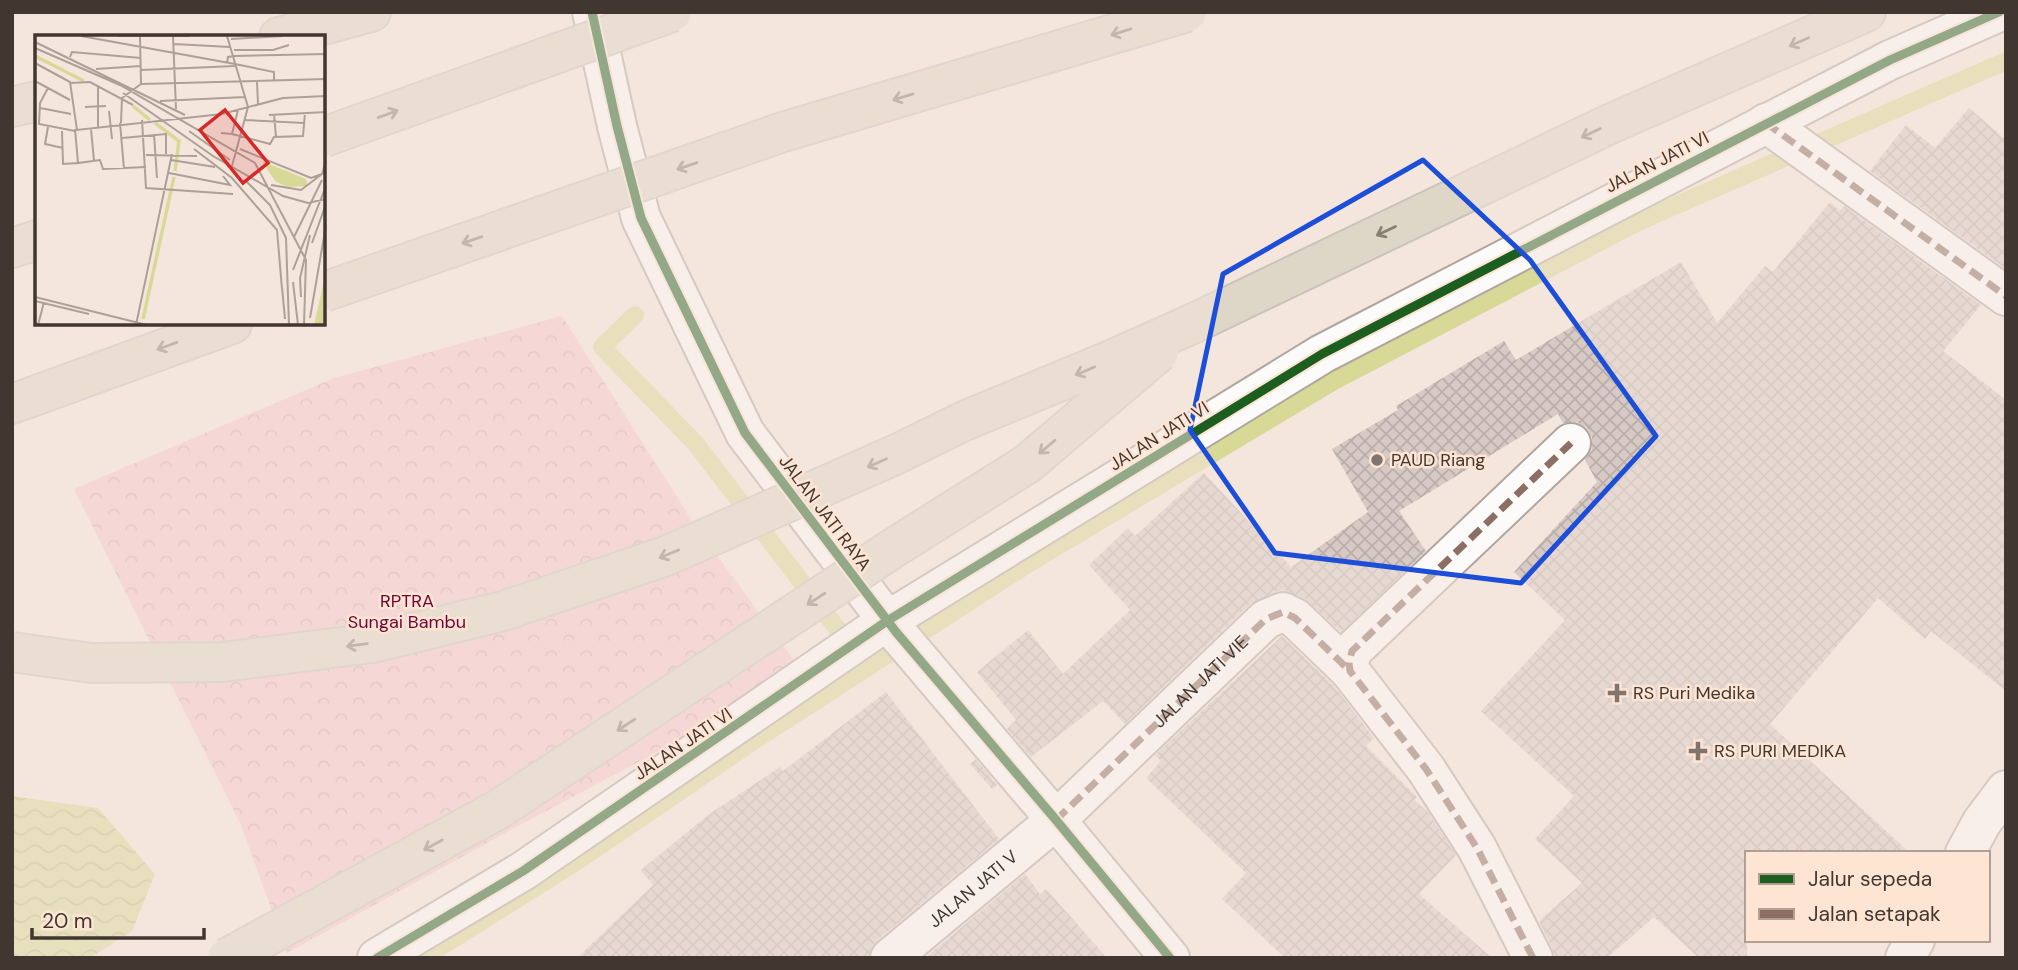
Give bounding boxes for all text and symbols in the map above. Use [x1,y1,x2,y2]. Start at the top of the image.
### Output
one-way arrow [1111,26,1133,39]
inset map [35,35,326,326]
one-way arrow [1789,36,1810,49]
one-way arrow [893,91,915,104]
one-way arrow [377,107,399,120]
street label: JALAN JATI VI [1601,126,1713,198]
one-way arrow [1581,127,1602,141]
one-way arrow [676,161,698,173]
one-way arrow [1376,225,1397,239]
one-way arrow [461,235,483,247]
one-way arrow [157,341,179,354]
one-way arrow [1075,365,1096,378]
street label: JALAN JATI VI [1105,396,1213,476]
one-way arrow [1038,439,1056,455]
place label: PAUD Riang [1391,448,1485,472]
street label: JALAN JATI RAYA [773,450,877,576]
marker: PAUD Riang [1369,452,1385,468]
one-way arrow [867,457,888,470]
one-way arrow [658,549,680,562]
park label: RPTRA Sungai Bambu [348,589,466,634]
one-way arrow [807,592,826,606]
street label: JALAN JATI VIE [1147,630,1253,733]
one-way arrow [346,638,368,651]
place label: RS Puri Medika [1633,681,1755,705]
marker: RS Puri Medika [1607,683,1627,703]
street label: JALAN JATI VI [629,702,737,786]
one-way arrow [617,718,637,732]
place label: RS PURI MEDIKA [1714,739,1846,763]
marker: RS PURI MEDIKA [1688,741,1708,761]
one-way arrow [424,838,444,852]
street label: JALAN JATI V [923,845,1023,933]
legend [1745,851,1990,942]
text: Jalur sepeda [1808,865,1932,893]
scale bar [32,897,203,941]
text: Jalan setapak [1808,900,1941,928]
text: 20 m [42,907,93,935]

